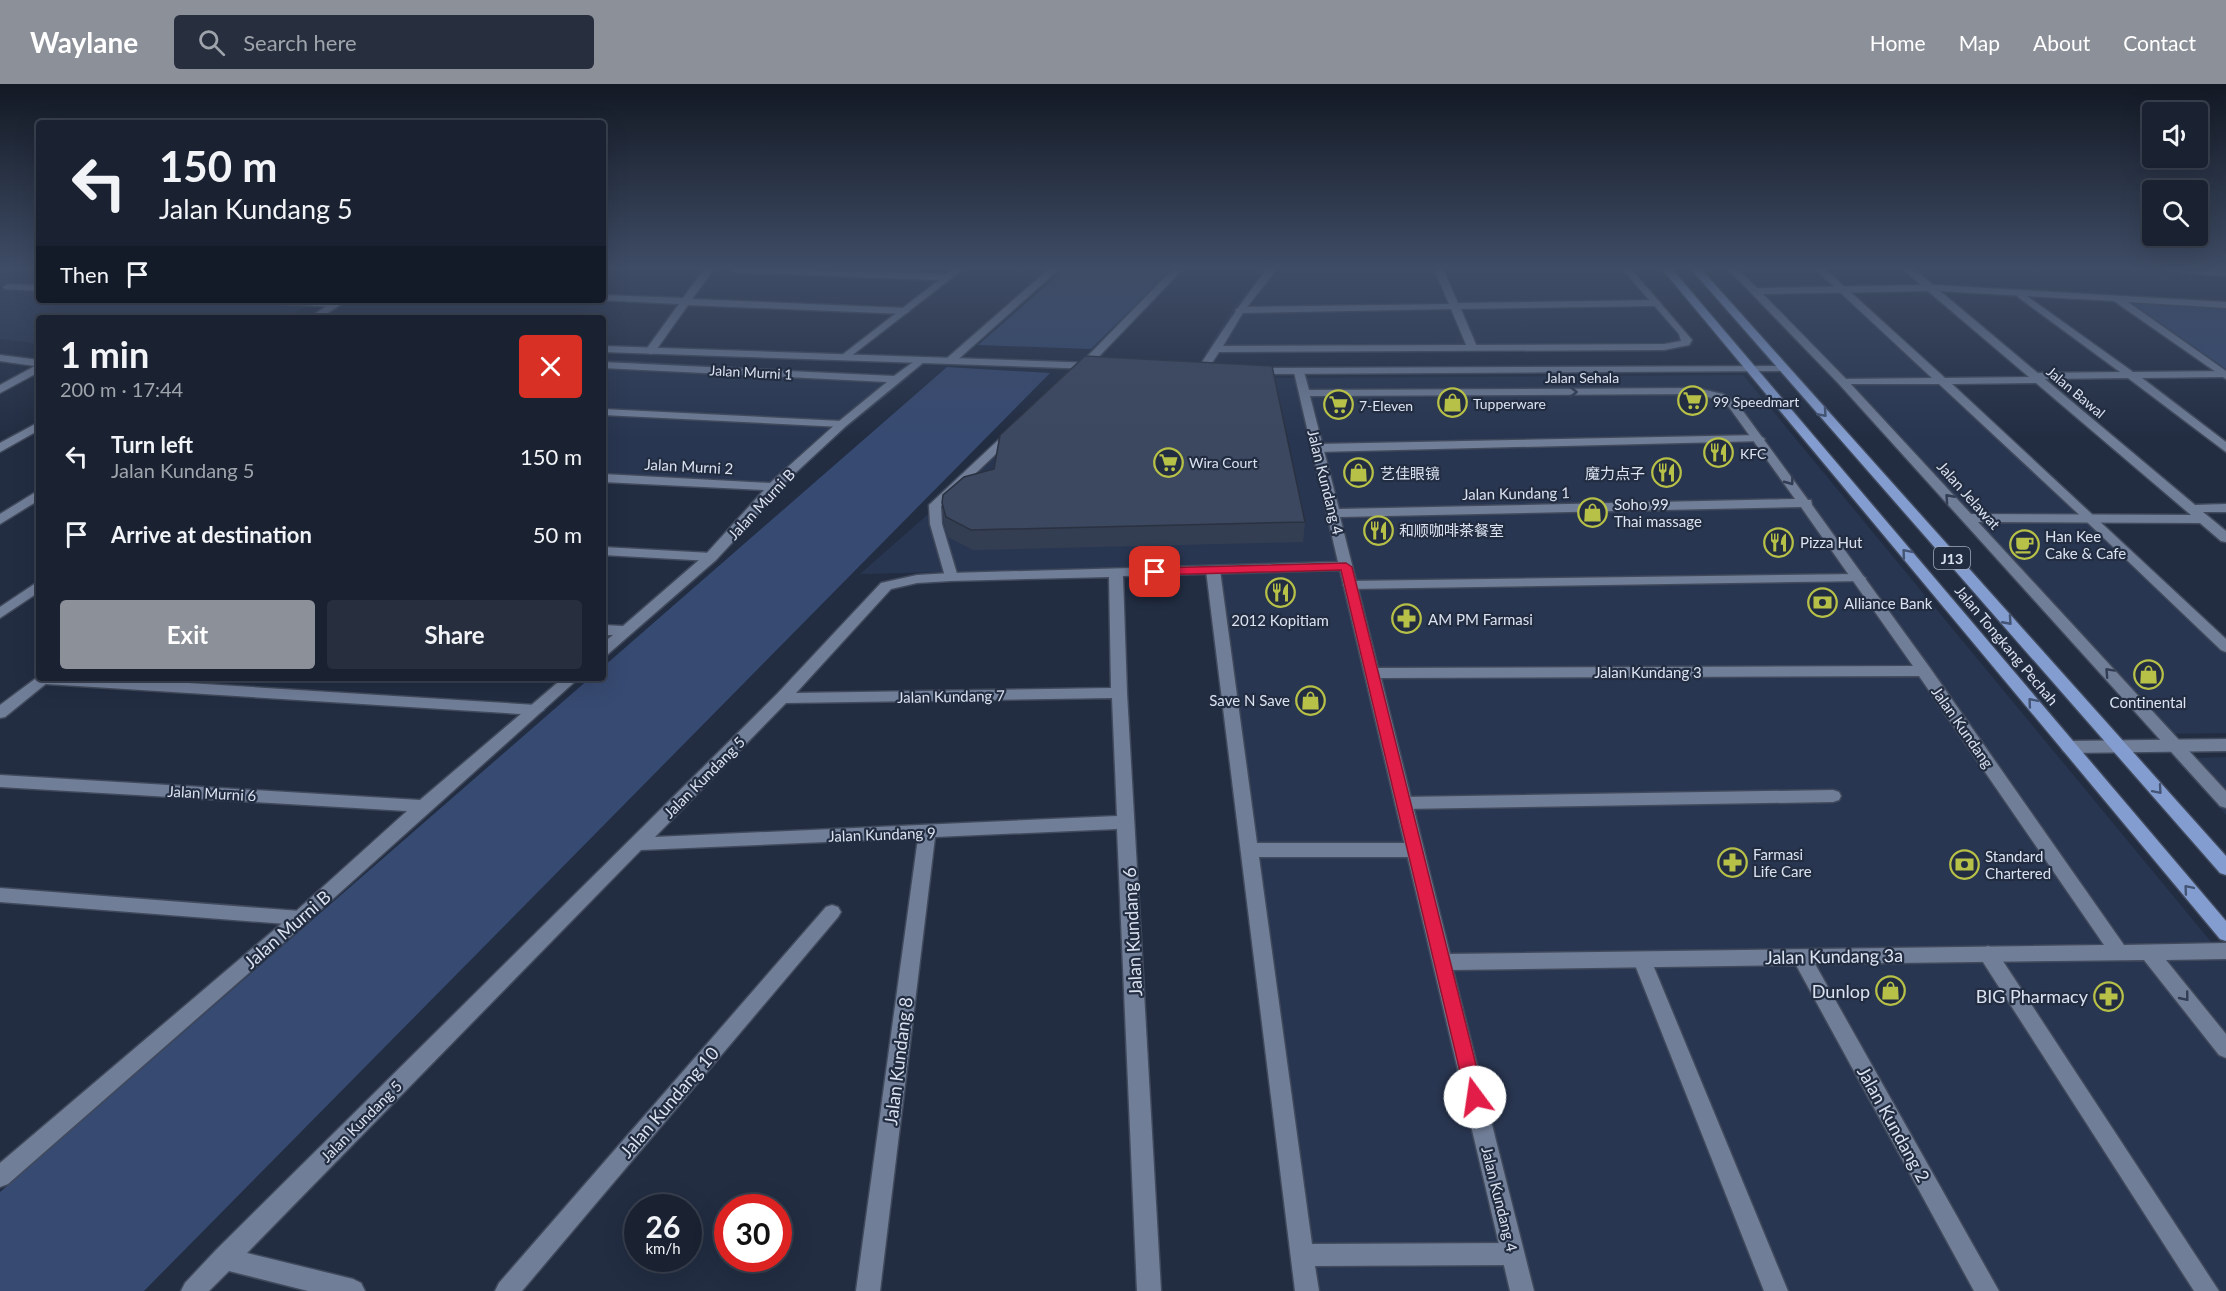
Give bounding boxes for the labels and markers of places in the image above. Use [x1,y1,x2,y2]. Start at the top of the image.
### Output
supermarket icon: 99 Speedmart [1676,385,1708,417]
shop icon: Tupperware [1436,387,1468,419]
supermarket icon: 7-Eleven [1322,389,1354,421]
place label: 99 Speedmart [1713,393,1799,410]
place label: Tupperware [1473,395,1546,412]
place label: 7-Eleven [1359,397,1413,414]
restaurant icon: KFC [1703,437,1735,469]
place label: KFC [1740,445,1767,462]
supermarket icon: Wira Court [1152,446,1184,478]
place label: Wira Court [1189,454,1257,471]
shop icon: 艺佳眼镜 [1343,457,1375,489]
restaurant icon: 魔力点子 [1650,457,1682,489]
place label: 艺佳眼镜 [1380,464,1440,482]
place label: 魔力点子 [1585,464,1645,482]
place label: Soho 99 Thai massage [1614,495,1702,530]
shop icon: Soho 99 Thai massage [1577,497,1609,529]
restaurant icon: 和顺咖啡茶餐室 [1362,514,1394,546]
place label: 和顺咖啡茶餐室 [1399,521,1504,539]
restaurant icon: Pizza Hut [1763,526,1795,558]
place label: Han Kee Cake & Cafe [2045,527,2126,562]
cafe icon: Han Kee Cake & Cafe [2008,529,2040,561]
place label: Pizza Hut [1800,533,1863,551]
pin [1129,546,1180,597]
restaurant icon: 2012 Kopitiam [1264,577,1296,609]
bank icon: Alliance Bank [1807,587,1839,619]
place label: Alliance Bank [1844,594,1933,612]
pharmacy icon: AM PM Farmasi [1391,603,1423,635]
place label: AM PM Farmasi [1428,610,1533,628]
place label: 2012 Kopitiam [1231,611,1329,629]
shop icon: Continental [2132,659,2164,691]
shop icon: Save N Save [1295,684,1327,716]
place label: Save N Save [1209,691,1290,709]
place label: Continental [2110,693,2186,711]
place label: Farmasi Life Care [1753,845,1812,880]
pharmacy icon: Farmasi Life Care [1716,847,1748,879]
place label: Standard Chartered [1985,847,2051,882]
bank icon: Standard Chartered [1948,849,1980,881]
shop icon: Dunlop [1875,975,1907,1007]
place label: Dunlop [1812,980,1870,1002]
pharmacy icon: BIG Pharmacy [2093,980,2125,1012]
place label: BIG Pharmacy [1976,985,2089,1007]

